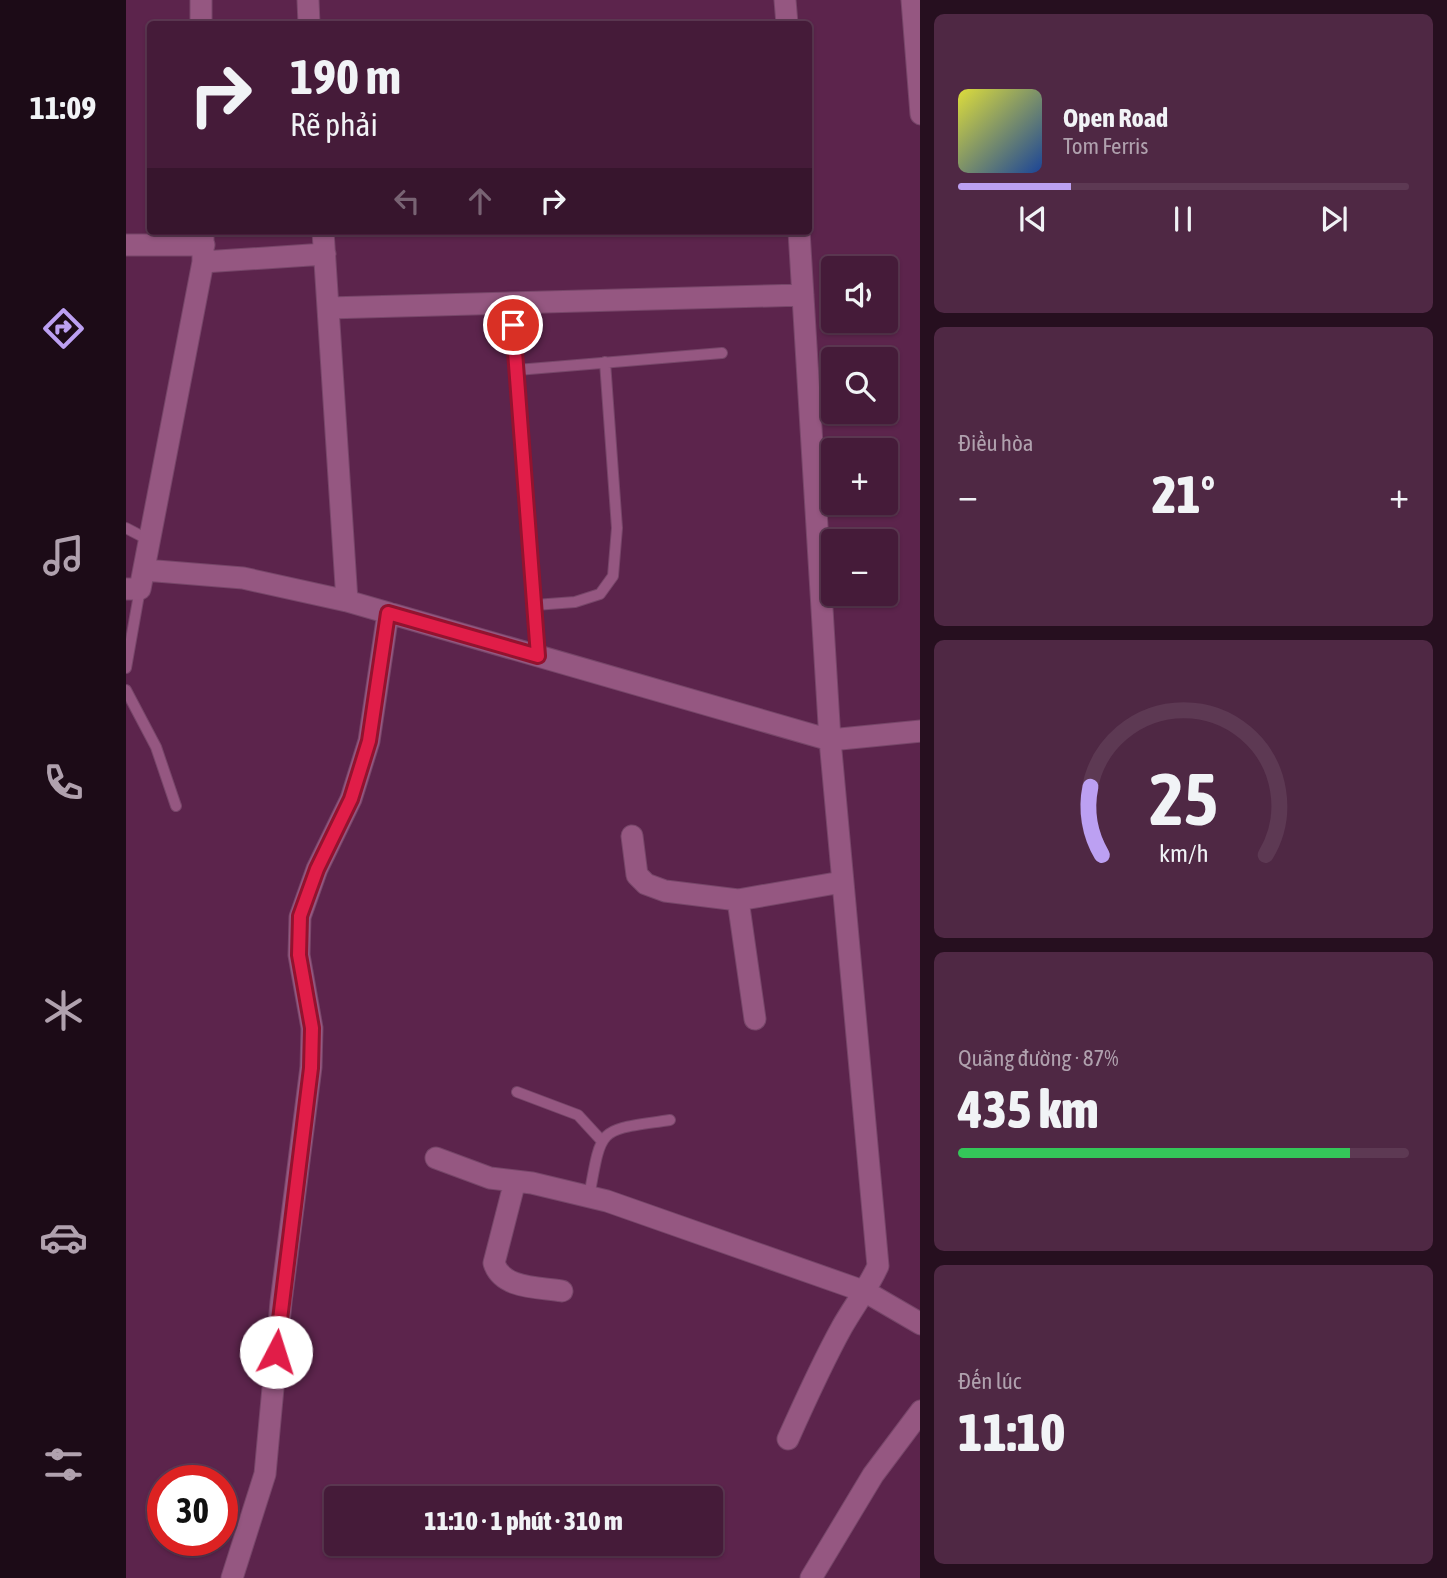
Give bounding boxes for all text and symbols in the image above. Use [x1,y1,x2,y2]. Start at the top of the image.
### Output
text: 190 m [290,48,401,104]
icon: right [175,49,266,140]
text: 11:09 [30,89,96,126]
text: Open Road [1063,103,1168,133]
text: Rẽ phải [290,106,378,143]
text: Tom Ferris [1063,133,1148,159]
icon: left [388,182,426,220]
icon: ahead [461,182,499,220]
icon: right [534,182,572,220]
icon: previous [1014,200,1052,238]
icon: pause [1164,200,1202,238]
icon: next [1315,200,1353,238]
map controls [821,256,898,606]
button: sound [821,256,898,333]
pin [483,295,543,355]
icon: directions [39,304,88,353]
icon: arrive [494,306,532,344]
button: search [821,347,898,424]
text: Điều hòa [958,430,1034,456]
button: + [821,438,898,515]
text: 21° [1152,464,1215,524]
text: − [958,473,978,516]
text: + [1389,473,1409,516]
button: − [821,529,898,606]
icon: music [39,531,88,580]
text: 25 [1149,757,1218,840]
icon: phone [39,758,88,807]
text: km/h [1159,839,1208,867]
icon: climate [39,986,88,1035]
text: Quãng đường · 87% [958,1045,1119,1071]
text: 435 km [958,1079,1099,1139]
icon: car [39,1213,88,1262]
position arrow [239,1315,313,1389]
text: Đến lúc [958,1368,1021,1394]
text: 11:10 [958,1402,1065,1462]
icon: filters [39,1440,88,1489]
speed limit sign: 30 [147,1465,238,1556]
text: 11:10 · 1 phút · 310 m [424,1506,623,1536]

